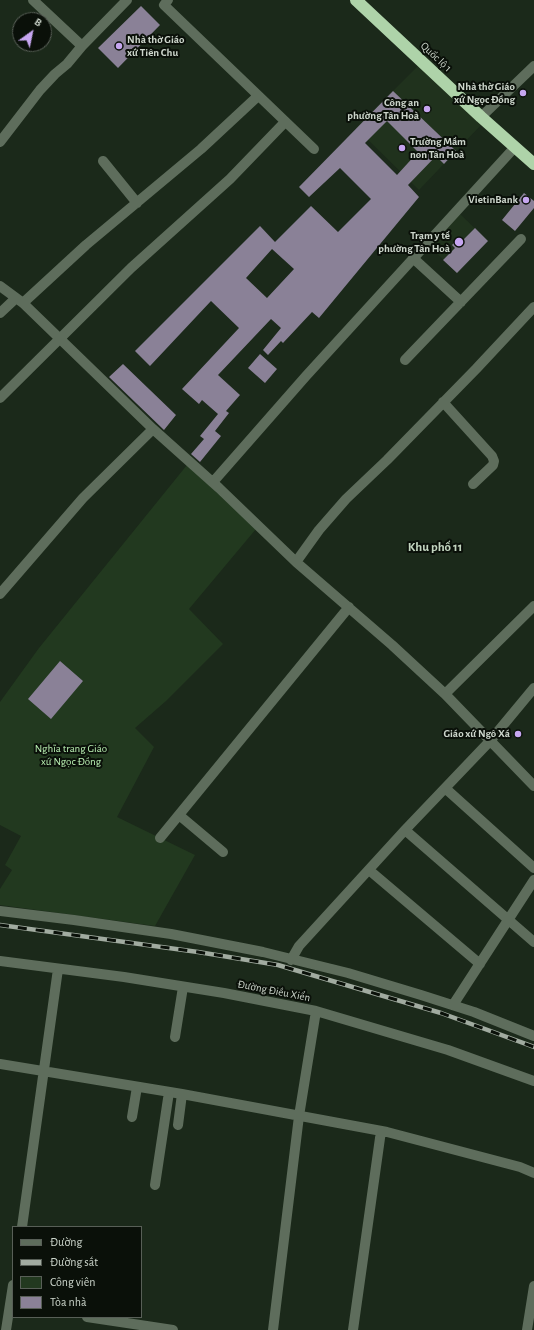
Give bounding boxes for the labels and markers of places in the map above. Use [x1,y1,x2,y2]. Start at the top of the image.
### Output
place label: Nhà thờ Giáo xứ Tiên Chu [127,33,185,59]
marker: Nhà thờ Giáo xứ Tiên Chu [114,41,124,51]
place label: Nhà thờ Giáo xứ Ngọc Đồng [454,80,515,106]
marker: Nhà thờ Giáo xứ Ngọc Đồng [518,88,528,98]
place label: Công an phường Tân Hoà [347,96,419,122]
marker: Công an phường Tân Hoà [422,104,432,114]
place label: Trường Mầm non Tân Hoà [410,135,466,161]
marker: Trường Mầm non Tân Hoà [397,143,407,153]
place label: VietinBank [468,193,518,207]
marker: VietinBank [521,195,531,205]
place label: Trạm y tế phường Tân Hoà [378,229,450,255]
marker: Trạm y tế phường Tân Hoà [453,236,465,248]
place label: Giáo xứ Ngô Xá [443,727,510,741]
marker: Giáo xứ Ngô Xá [513,729,523,739]

